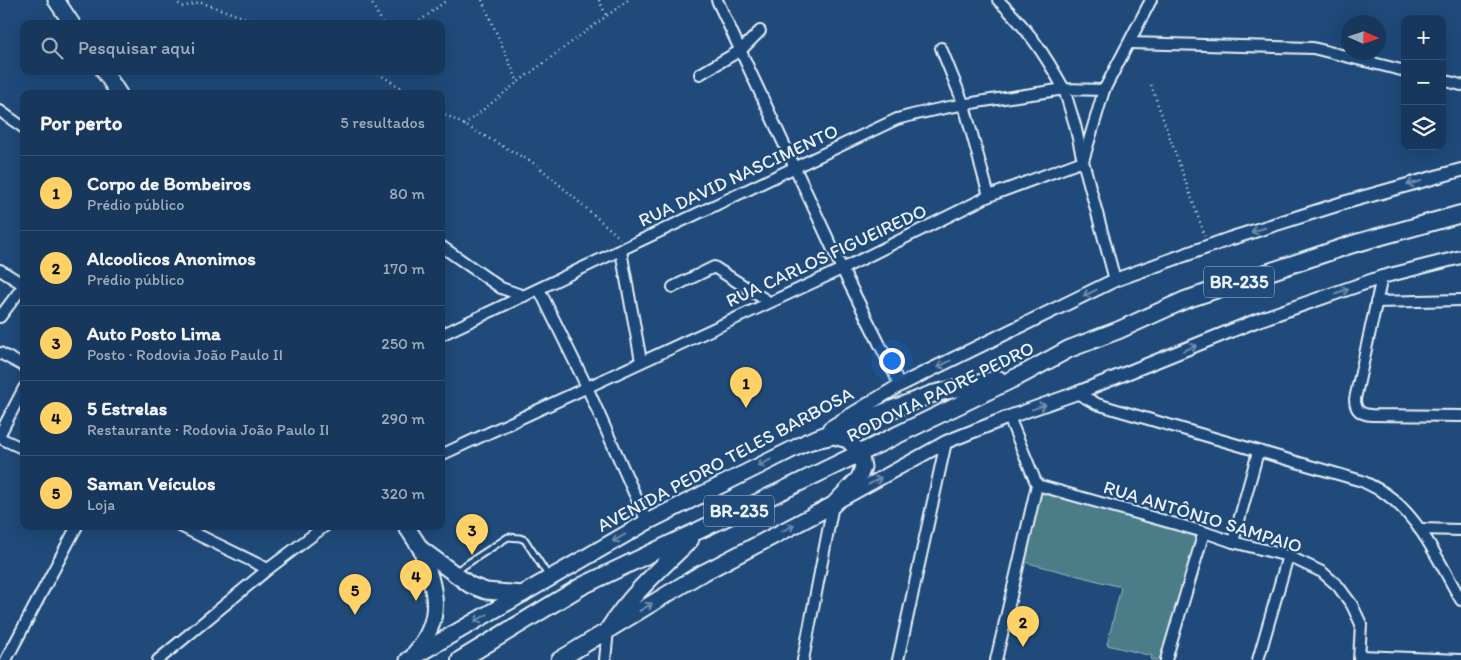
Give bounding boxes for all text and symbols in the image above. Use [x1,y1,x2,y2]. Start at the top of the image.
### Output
north arrow [1341,15,1386,60]
map controls [1401,15,1446,150]
button: + [1401,15,1446,60]
search box [20,20,445,75]
icon: search [38,34,66,62]
text: Pesquisar aqui [78,36,195,59]
button: − [1401,60,1446,105]
button: layers [1401,105,1446,150]
text: Por perto [40,110,122,135]
text: 5 resultados [340,113,425,132]
street label: RUA DAVID NASCIMENTO [635,119,842,232]
text: Corpo de Bombeiros [87,172,251,195]
one-way arrow [1407,179,1423,188]
text: 1 [52,184,60,203]
text: 80 m [389,184,425,203]
text: Prédio público [87,195,184,214]
street label: RUA CARLOS FIGUEIREDO [722,199,930,312]
one-way arrow [1251,225,1267,235]
text: Alcoolicos Anonimos [87,247,256,270]
text: 2 [52,259,60,278]
text: 170 m [383,259,425,278]
road number: BR-235 [1204,266,1274,298]
text: Prédio público [87,270,184,289]
one-way arrow [1334,286,1350,295]
one-way arrow [1083,289,1098,298]
text: Auto Posto Lima [87,322,221,345]
text: 3 [52,334,60,353]
text: 250 m [381,334,425,353]
street label: RODOVIA PADRE PEDRO [843,336,1038,447]
one-way arrow [1182,342,1197,352]
text: Posto · Rodovia João Paulo II [87,345,283,364]
your location [879,348,905,374]
one-way arrow [937,360,952,369]
pin: 1 [730,367,762,408]
street label: AVENIDA PEDRO TELES BARBOSA [593,382,857,537]
text: 5 Estrelas [87,397,167,420]
one-way arrow [1030,402,1046,411]
text: 4 [51,409,61,428]
text: 290 m [381,409,425,428]
text: Restaurante · Rodovia João Paulo II [87,420,329,439]
one-way arrow [757,459,772,469]
text: Saman Veículos [87,472,215,495]
street label: RUA ANTÔNIO SAMPAIO [1101,475,1305,558]
one-way arrow [868,476,883,486]
text: 5 [52,484,60,503]
text: 320 m [381,484,425,503]
text: Loja [87,495,115,514]
road number: BR-235 [704,496,774,526]
pin: 3 [456,514,488,555]
one-way arrow [780,523,795,533]
one-way arrow [613,533,627,543]
pin: 4 [400,560,432,601]
pin: 5 [339,574,371,615]
one-way arrow [638,602,652,612]
pin: 2 [1007,606,1039,647]
one-way arrow [473,613,488,623]

